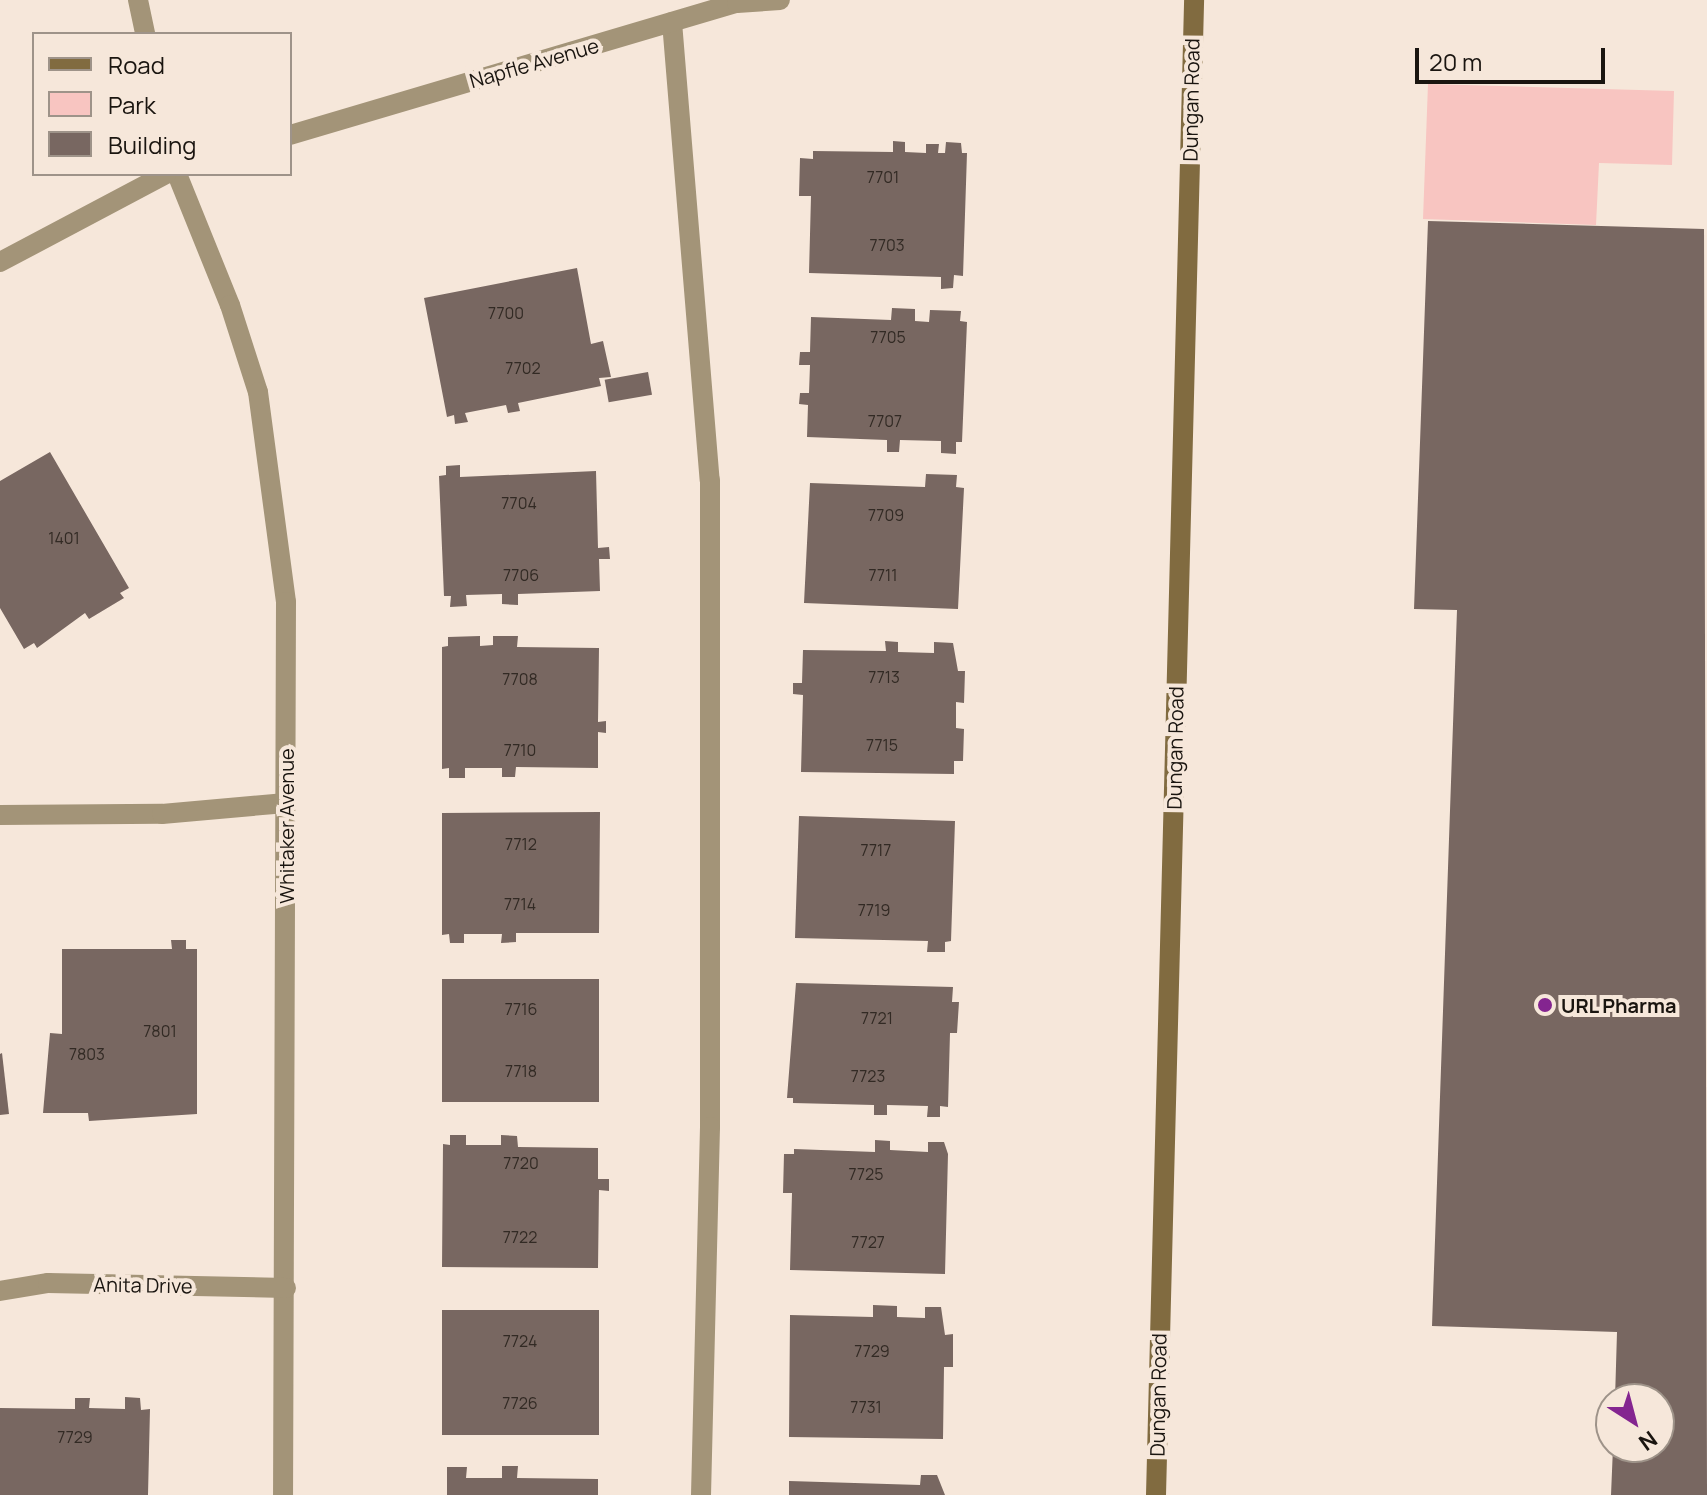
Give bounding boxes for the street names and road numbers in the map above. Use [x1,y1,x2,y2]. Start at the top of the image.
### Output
street label: Napfle Avenue [467,33,601,93]
street label: Dungan Road [1178,38,1204,162]
street label: Dungan Road [1162,686,1188,810]
street label: Whitaker Avenue [274,748,298,904]
street label: Anita Drive [93,1272,193,1298]
street label: Dungan Road [1145,1333,1171,1457]

